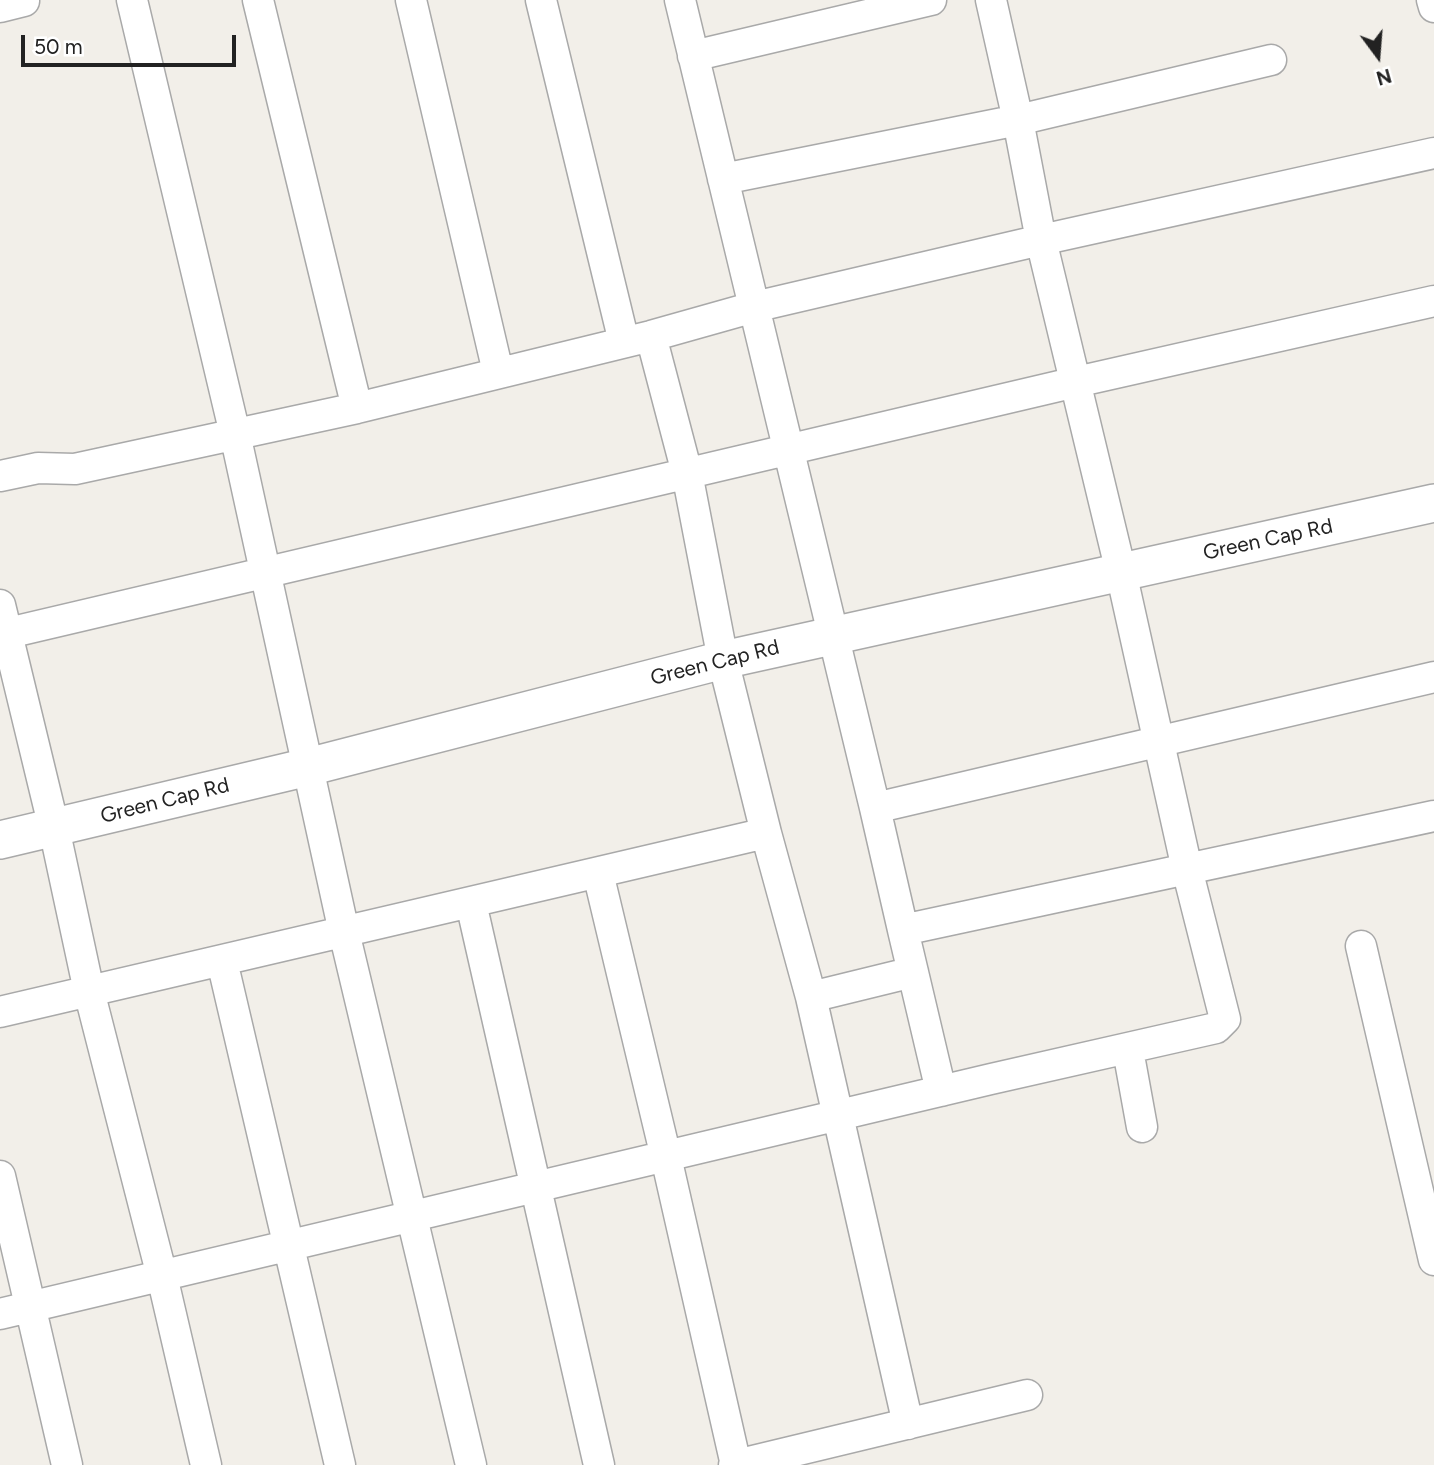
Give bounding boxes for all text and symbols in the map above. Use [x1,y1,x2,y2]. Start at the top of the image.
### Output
scale bar [24,21,240,65]
north arrow [1343,21,1413,91]
text: 50 m [34,34,83,59]
text: N [1374,64,1394,90]
street label: Green Cap Rd [1201,514,1335,566]
street label: Green Cap Rd [648,635,782,691]
street label: Green Cap Rd [98,773,232,829]

